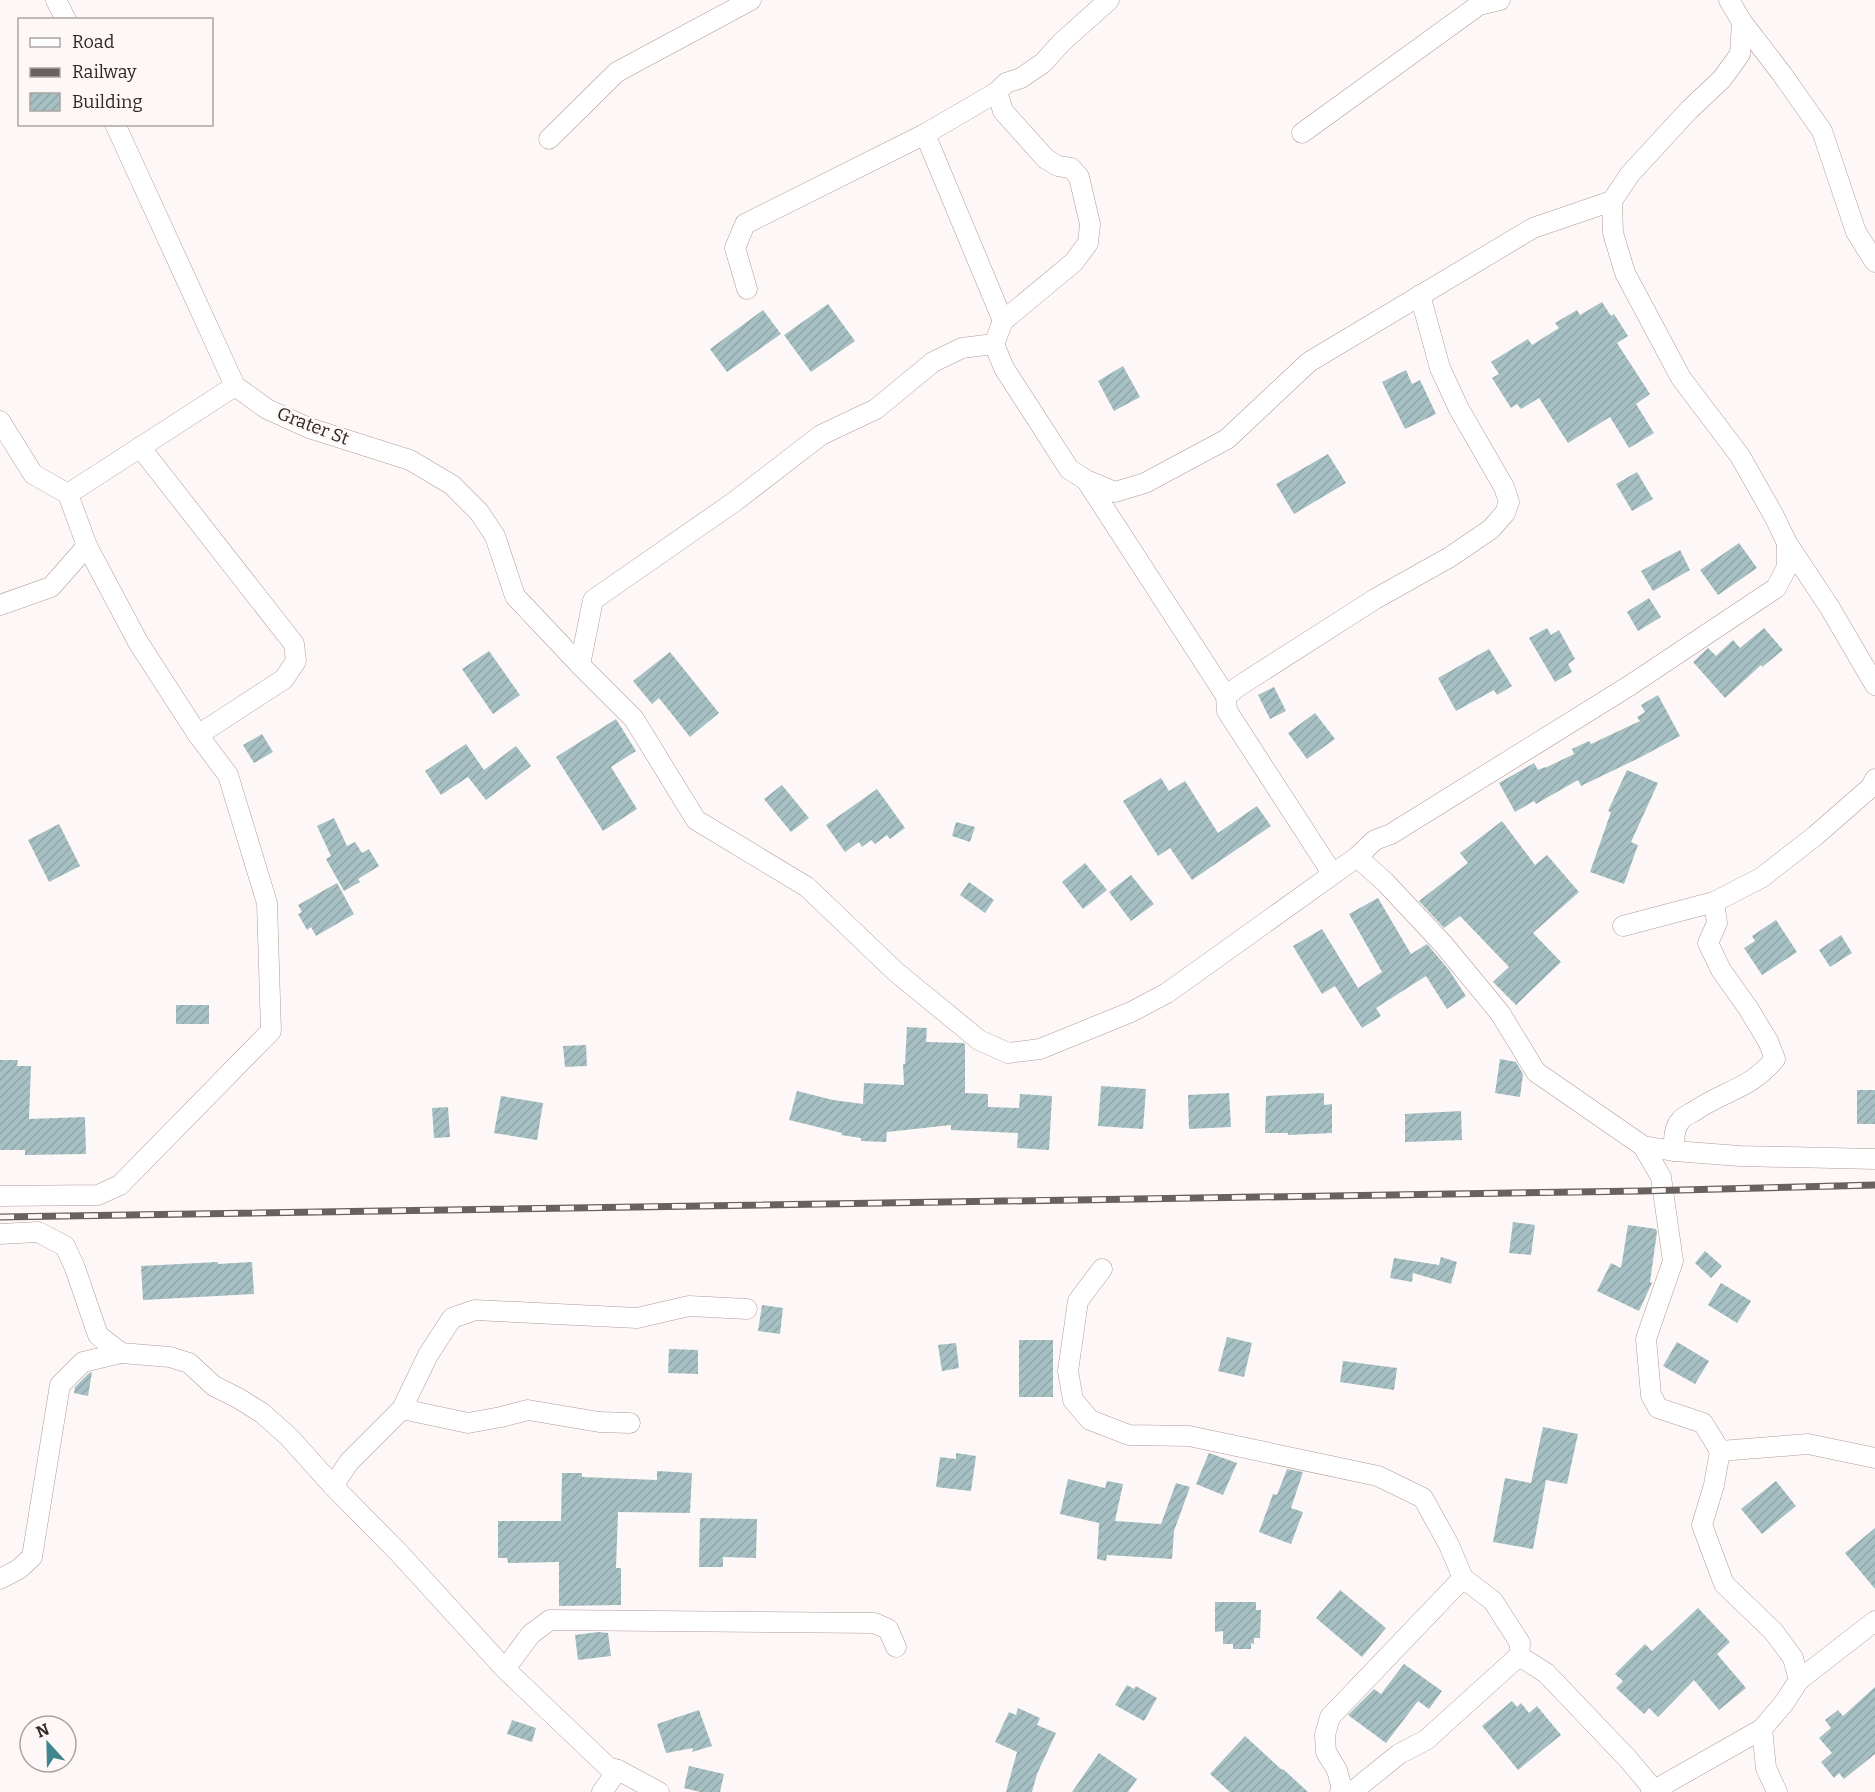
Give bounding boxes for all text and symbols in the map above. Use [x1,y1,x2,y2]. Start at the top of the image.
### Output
legend [18,18,213,126]
text: Road [72,31,115,53]
text: Railway [72,61,137,83]
text: Building [72,91,143,113]
street label: Grater St [274,402,353,450]
north arrow [18,1714,78,1774]
text: N [33,1719,52,1742]

